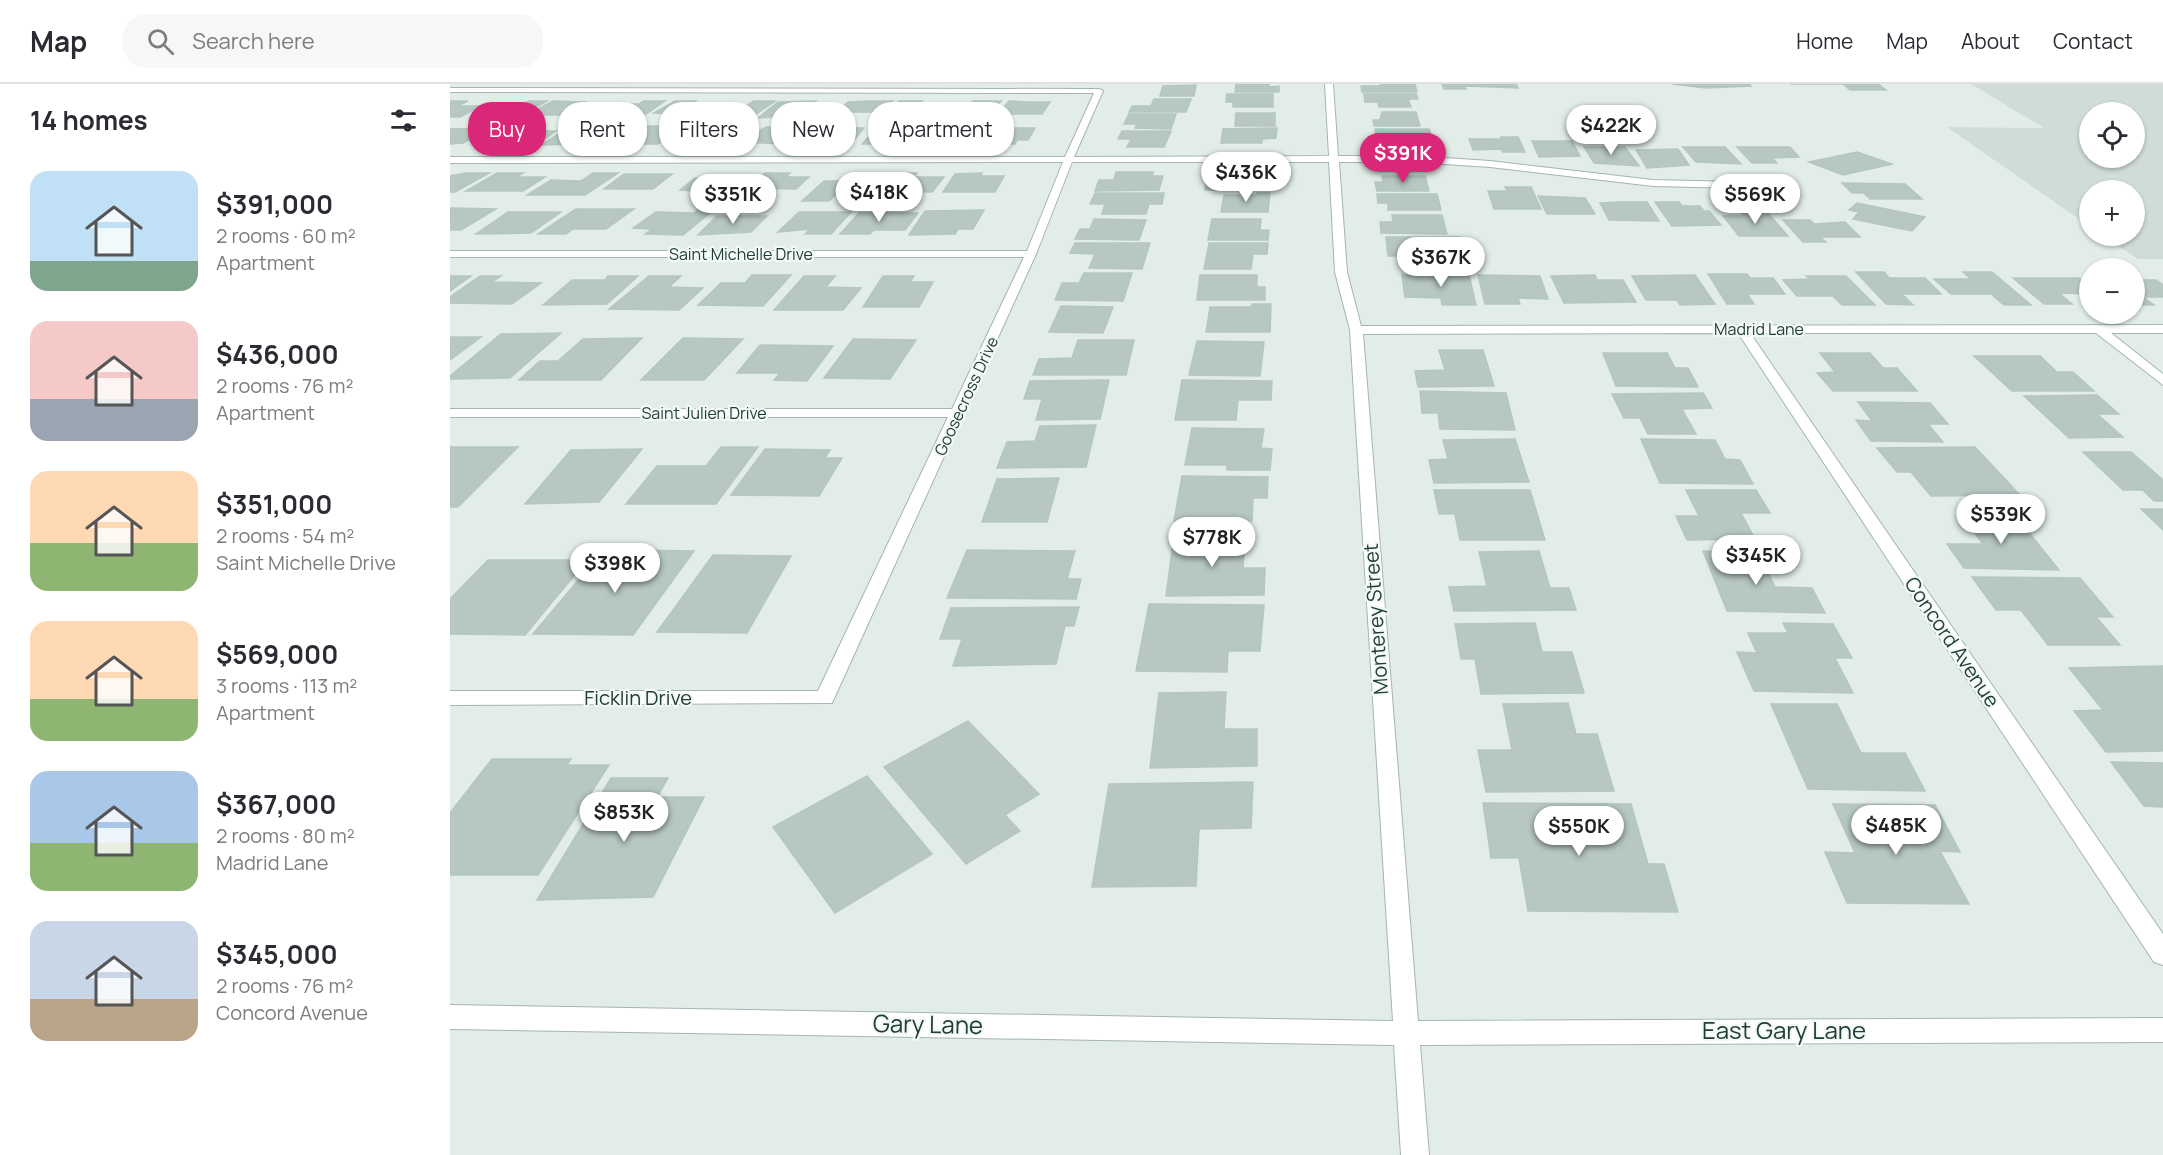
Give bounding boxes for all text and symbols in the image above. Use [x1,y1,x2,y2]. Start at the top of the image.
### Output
search box [123,14,543,68]
text: Map [30,22,87,60]
icon: search [144,25,177,58]
text: Search here [192,26,315,56]
text: Home [1796,27,1853,55]
text: Map [1886,27,1928,55]
text: About [1961,27,2020,55]
text: Contact [2053,27,2133,55]
text: 14 homes [30,102,148,138]
chip: Buy [468,102,546,156]
chip: Rent [558,102,647,156]
chip: Filters [659,102,759,156]
chip: New [771,102,856,156]
chip: Apartment [868,102,1014,156]
map controls [2079,102,2145,324]
button: locate [2079,102,2145,168]
icon: filters [387,104,420,137]
pin: $422K [1569,105,1653,156]
text: $422K [1580,111,1642,138]
pin: $391K [1361,133,1445,184]
text: $391K [1374,139,1432,166]
pin: $436K [1204,152,1288,203]
text: $436K [1215,158,1277,185]
pin: $418K [837,172,921,223]
pin: $351K [691,174,775,225]
pin: $569K [1713,174,1797,225]
text: $418K [850,178,908,205]
text: $351K [704,180,762,207]
text: $569K [1724,180,1786,207]
button: + [2079,180,2145,246]
text: $391,000 [216,186,333,222]
icon: home [78,195,150,267]
text: 2 rooms · 60 m² [216,222,356,249]
pin: $367K [1399,237,1483,288]
street label: Saint Michelle Drive [669,243,813,265]
text: $367K [1411,243,1471,270]
text: Apartment [216,249,315,276]
button: − [2079,258,2145,324]
street label: Madrid Lane [1714,318,1804,340]
street label: Goosecross Drive [929,333,1003,459]
text: $436,000 [216,336,339,372]
icon: home [78,345,150,417]
text: 2 rooms · 76 m² [216,372,353,399]
text: Apartment [216,399,315,426]
street label: Saint Julien Drive [641,402,767,424]
text: $351,000 [216,486,332,522]
pin: $539K [1959,494,2043,545]
icon: home [78,495,150,567]
text: $539K [1970,500,2032,527]
pin: $778K [1170,517,1254,568]
text: 2 rooms · 54 m² [216,522,354,549]
text: $778K [1182,523,1242,550]
pin: $345K [1714,535,1798,586]
text: $345K [1725,541,1787,568]
street label: Monterey Street [1357,542,1394,696]
pin: $398K [573,543,657,594]
text: Saint Michelle Drive [216,549,396,576]
text: $398K [584,549,646,576]
street label: Concord Avenue [1899,571,2006,712]
text: $569,000 [216,636,338,672]
icon: home [78,645,150,717]
text: 3 rooms · 113 m² [216,672,357,699]
street label: Ficklin Drive [584,684,692,711]
text: Apartment [216,699,315,726]
text: $367,000 [216,786,336,822]
pin: $853K [582,792,666,843]
icon: home [78,795,150,867]
text: $853K [593,798,655,825]
pin: $485K [1854,805,1938,856]
pin: $550K [1537,806,1621,857]
text: $485K [1865,811,1927,838]
text: $550K [1548,812,1610,839]
text: 2 rooms · 80 m² [216,822,355,849]
text: Madrid Lane [216,849,328,876]
text: $345,000 [216,936,338,972]
icon: home [78,945,150,1017]
text: 2 rooms · 76 m² [216,972,353,999]
text: Concord Avenue [216,999,368,1026]
street label: Gary Lane [873,1006,983,1041]
street label: East Gary Lane [1702,1013,1866,1046]

